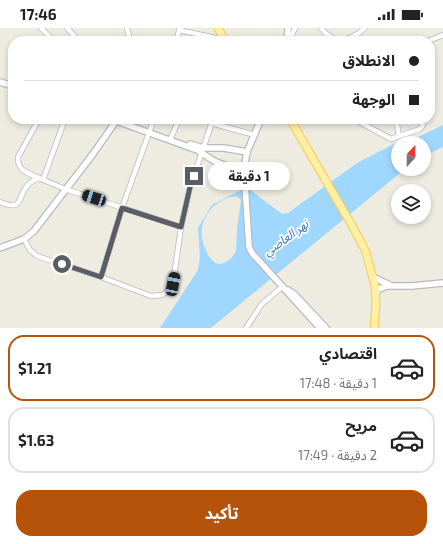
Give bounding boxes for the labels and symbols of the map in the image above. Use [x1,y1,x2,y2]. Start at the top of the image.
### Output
north arrow [391,136,431,176]
callout: 1 دقيقة [208,162,290,190]
route end [185,167,203,185]
car [81,189,107,207]
water label: نهر العاصي [260,215,314,261]
route start [53,255,71,273]
car [165,271,181,297]

